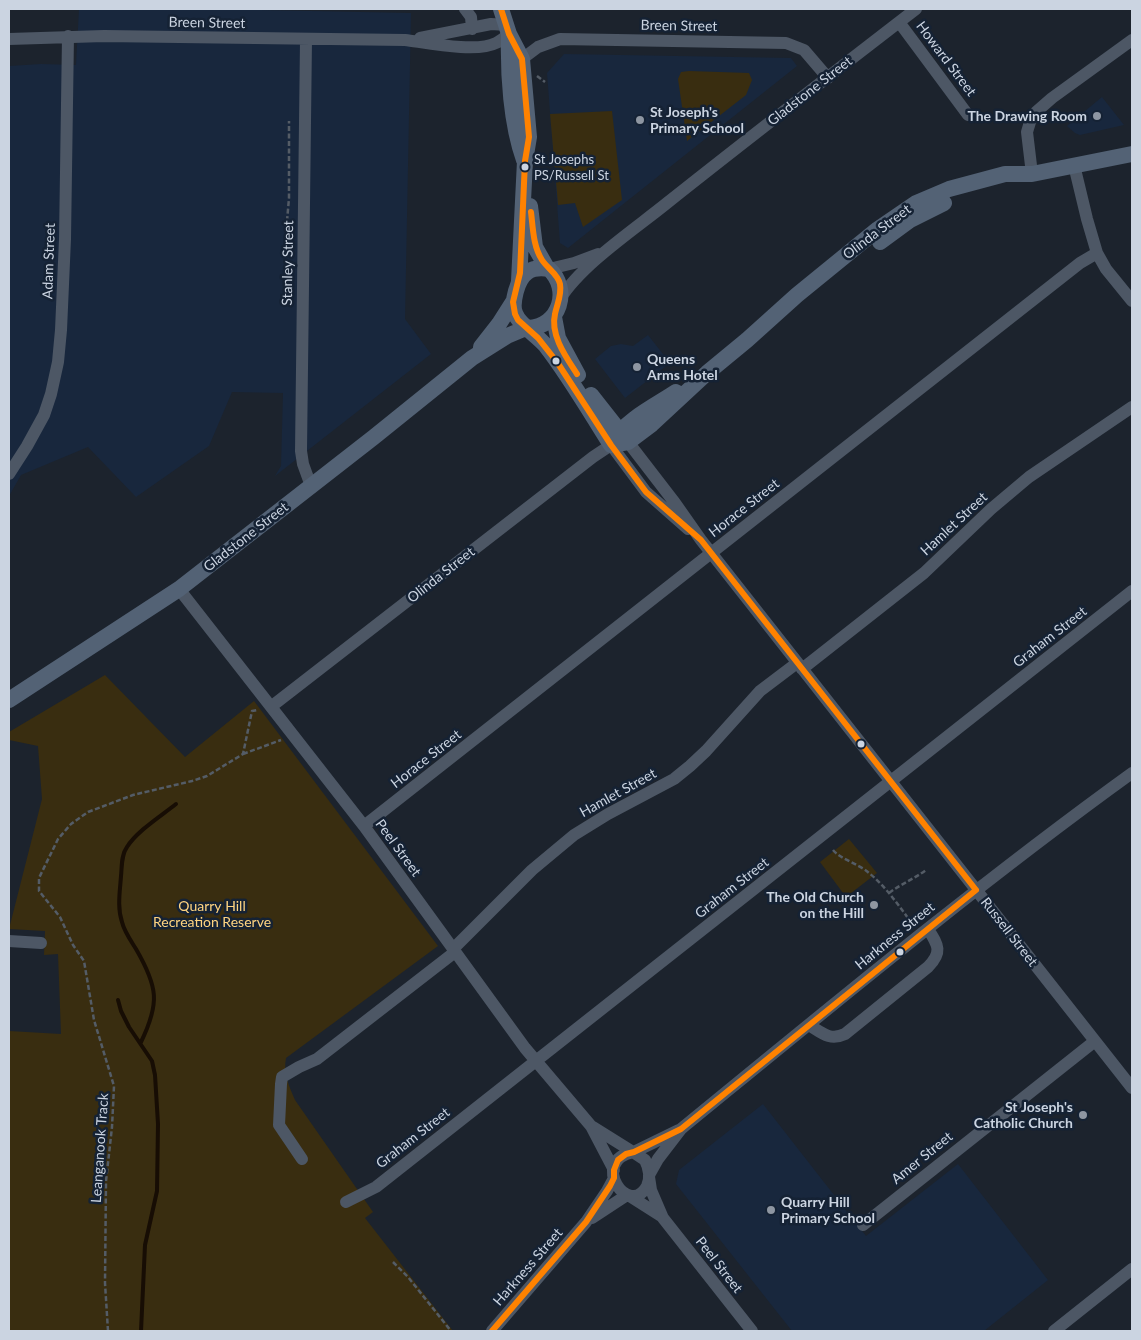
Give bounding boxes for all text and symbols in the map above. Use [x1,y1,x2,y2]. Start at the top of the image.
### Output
street label: Breen Street [168,14,246,32]
street label: Breen Street [640,17,718,35]
street label: Howard Street [912,18,980,100]
street label: Gladstone Street [764,53,856,129]
place label: St Joseph's Primary School [650,104,744,136]
place label: The Drawing Room [967,108,1087,124]
marker: The Drawing Room [1091,110,1103,122]
marker: St Joseph's Primary School [634,114,646,126]
place label: St Josephs PS/Russell St [534,152,609,183]
marker: St Josephs PS/Russell St [520,162,530,172]
street label: Olinda Street [840,201,914,263]
street label: Stanley Street [279,220,297,306]
street label: Adam Street [39,223,59,299]
place label: Queens Arms Hotel [647,351,718,384]
unlabelled marker [551,356,561,366]
marker: Queens Arms Hotel [631,361,643,373]
street label: Horace Street [705,475,783,541]
street label: Hamlet Street [917,489,991,559]
street label: Gladstone Street [200,499,292,575]
street label: Olinda Street [404,544,478,606]
street label: Graham Street [1010,603,1090,671]
street label: Horace Street [387,726,465,792]
unlabelled marker [856,739,866,749]
street label: Hamlet Street [577,765,659,821]
street label: Peel Street [372,816,424,880]
street label: Graham Street [692,854,772,922]
place label: The Old Church on the Hill [766,889,864,922]
street label: Russell Street [977,894,1041,970]
park label: Quarry Hill Recreation Reserve [153,898,271,930]
street label: Harkness Street [852,899,938,973]
marker: The Old Church on the Hill [868,899,880,911]
unlabelled marker [895,947,905,957]
street label: Leanganook Track [88,1093,112,1203]
place label: St Joseph's Catholic Church [974,1099,1073,1132]
street label: Graham Street [373,1104,453,1172]
marker: St Joseph's Catholic Church [1077,1109,1089,1121]
street label: Amer Street [888,1128,956,1188]
place label: Quarry Hill Primary School [781,1194,875,1226]
marker: Quarry Hill Primary School [765,1204,777,1216]
street label: Harkness Street [490,1225,566,1309]
street label: Peel Street [692,1234,746,1296]

